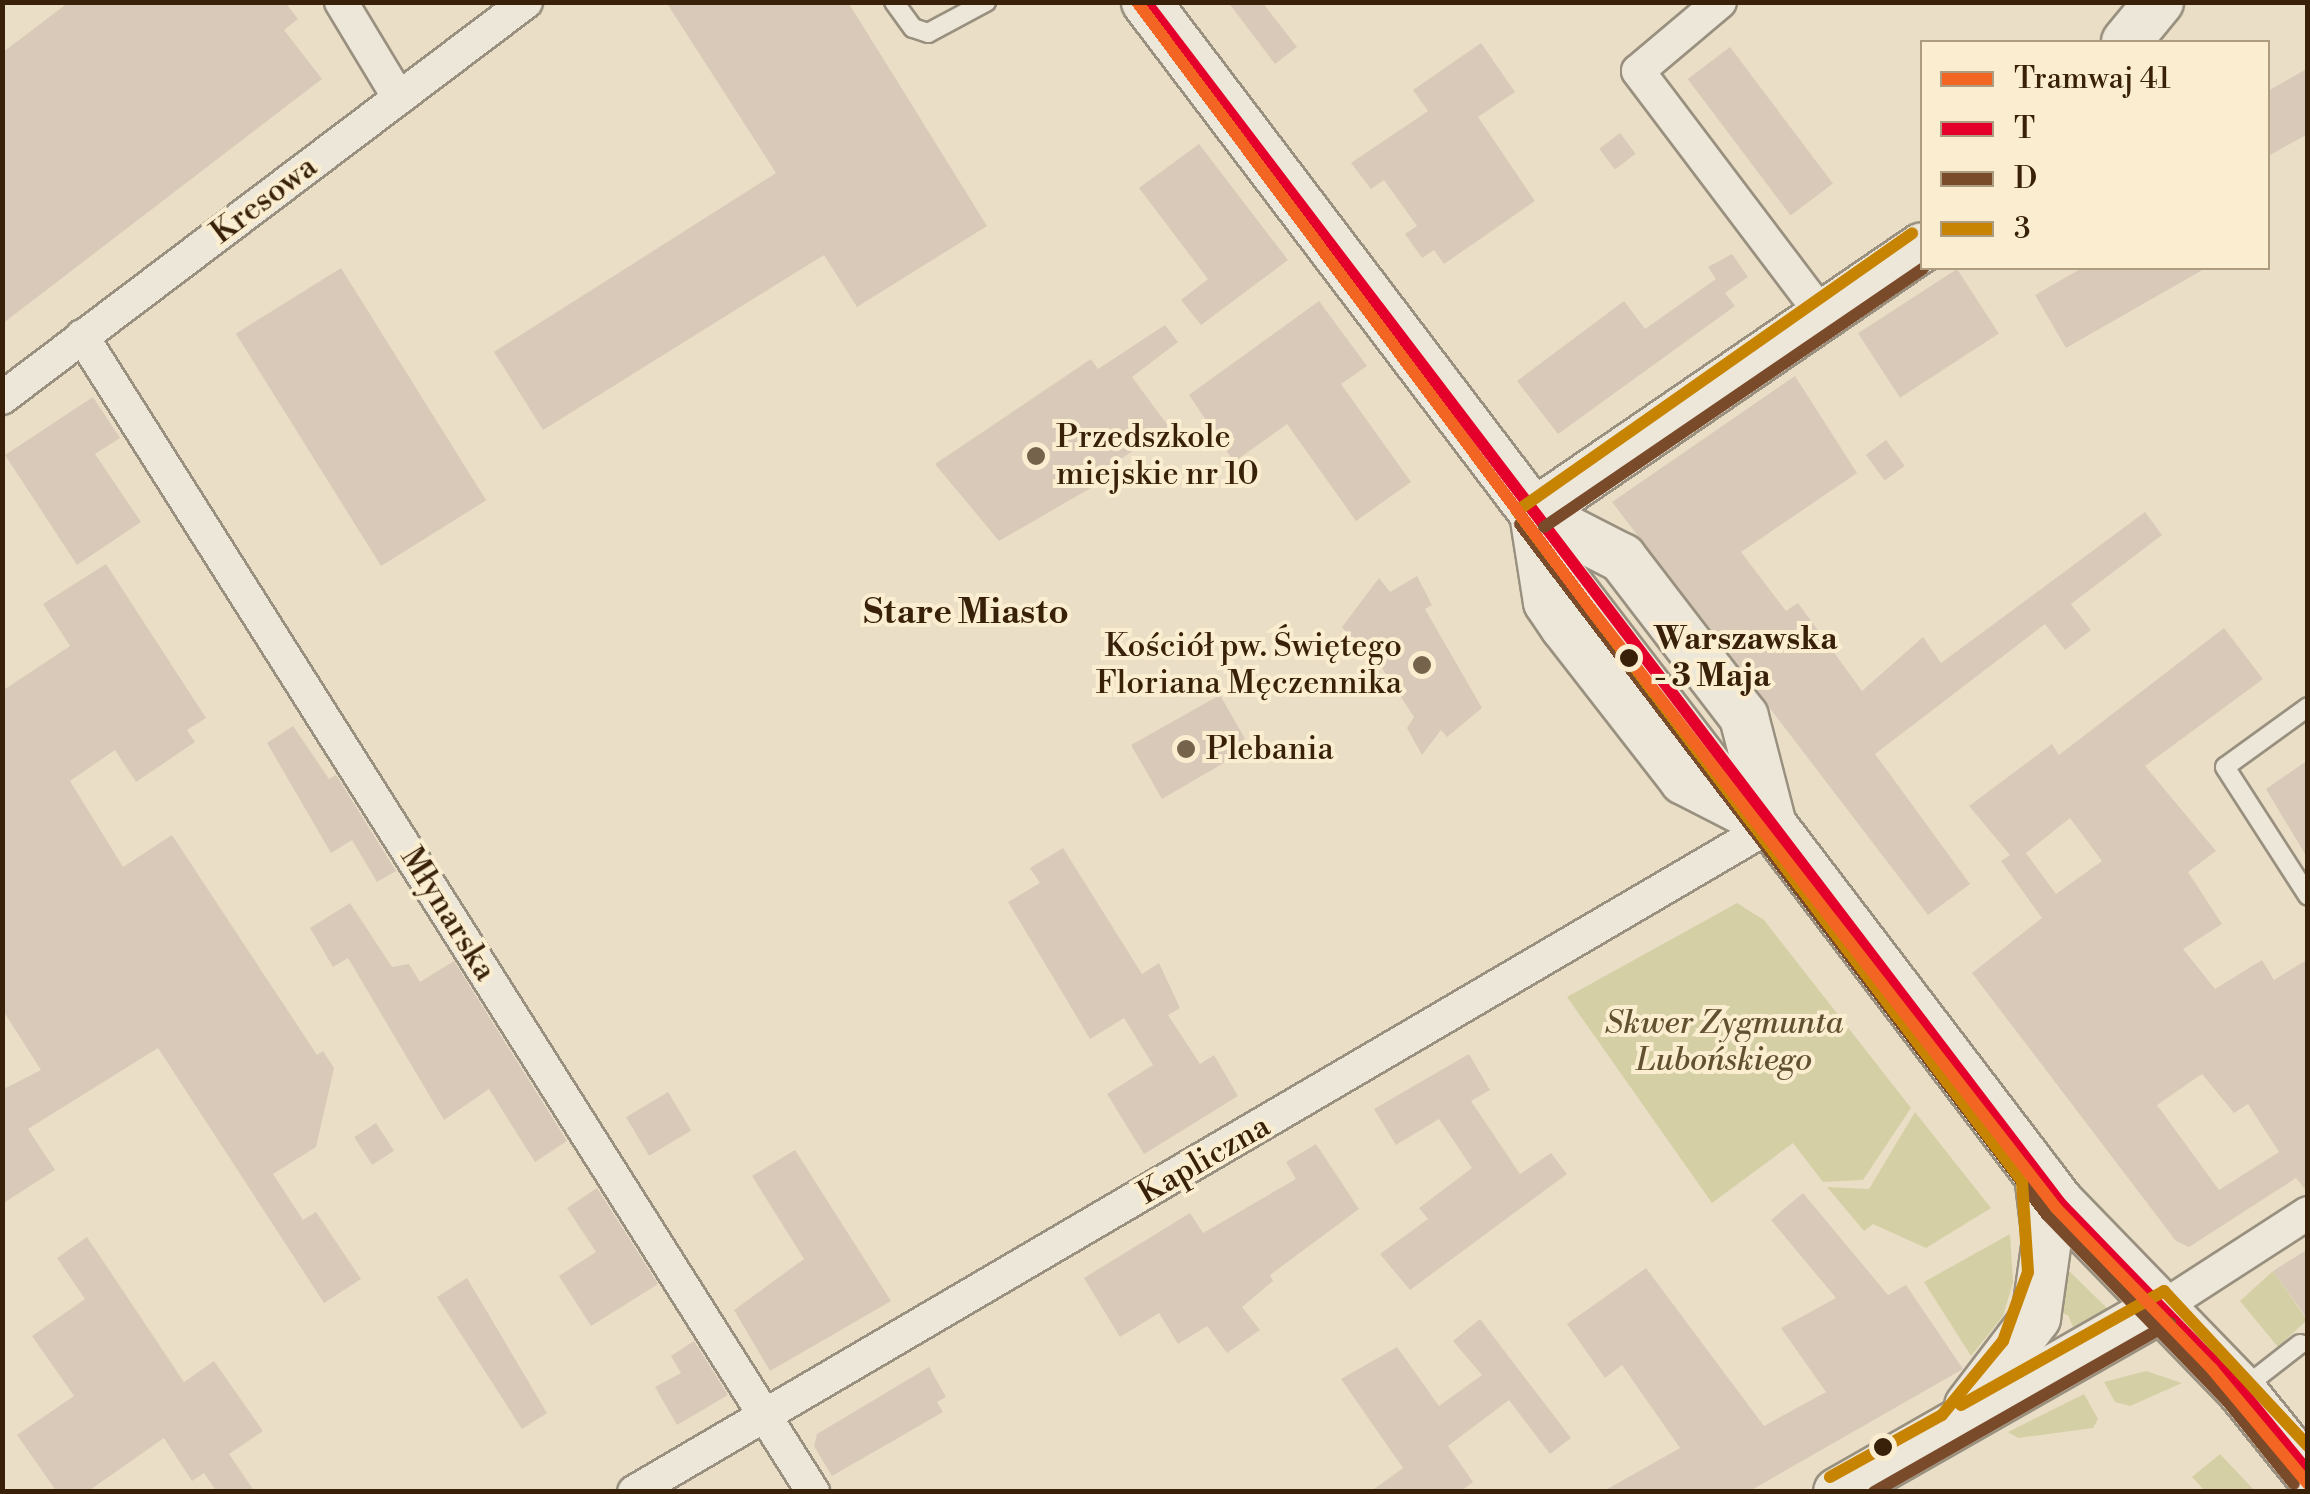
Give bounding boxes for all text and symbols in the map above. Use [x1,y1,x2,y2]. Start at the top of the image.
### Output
legend [1920,40,2270,270]
text: Tramwaj 41 [2014,60,2171,98]
text: T [2014,110,2035,148]
street label: Kresowa [203,148,325,252]
text: D [2014,160,2037,198]
text: 3 [2014,210,2031,248]
place label: Przedszkole miejskie nr 10 [1056,419,1259,494]
marker: Przedszkole miejskie nr 10 [1025,445,1047,467]
district label: Stare Miasto [863,592,1069,634]
place label: Warszawska - 3 Maja [1654,621,1838,696]
place label: Kościół pw. Świętego Floriana Męczennika [1096,628,1402,703]
marker: Warszawska - 3 Maja [1613,642,1645,674]
marker: Kościół pw. Świętego Floriana Męczennika [1411,654,1433,676]
place label: Plebania [1206,730,1334,768]
marker: Plebania [1175,738,1197,760]
street label: Młynarska [392,840,504,988]
park label: Skwer Zygmunta Lubońskiego [1605,1005,1843,1080]
street label: Kapliczna [1131,1107,1277,1213]
unlabelled marker [1873,1437,1893,1457]

